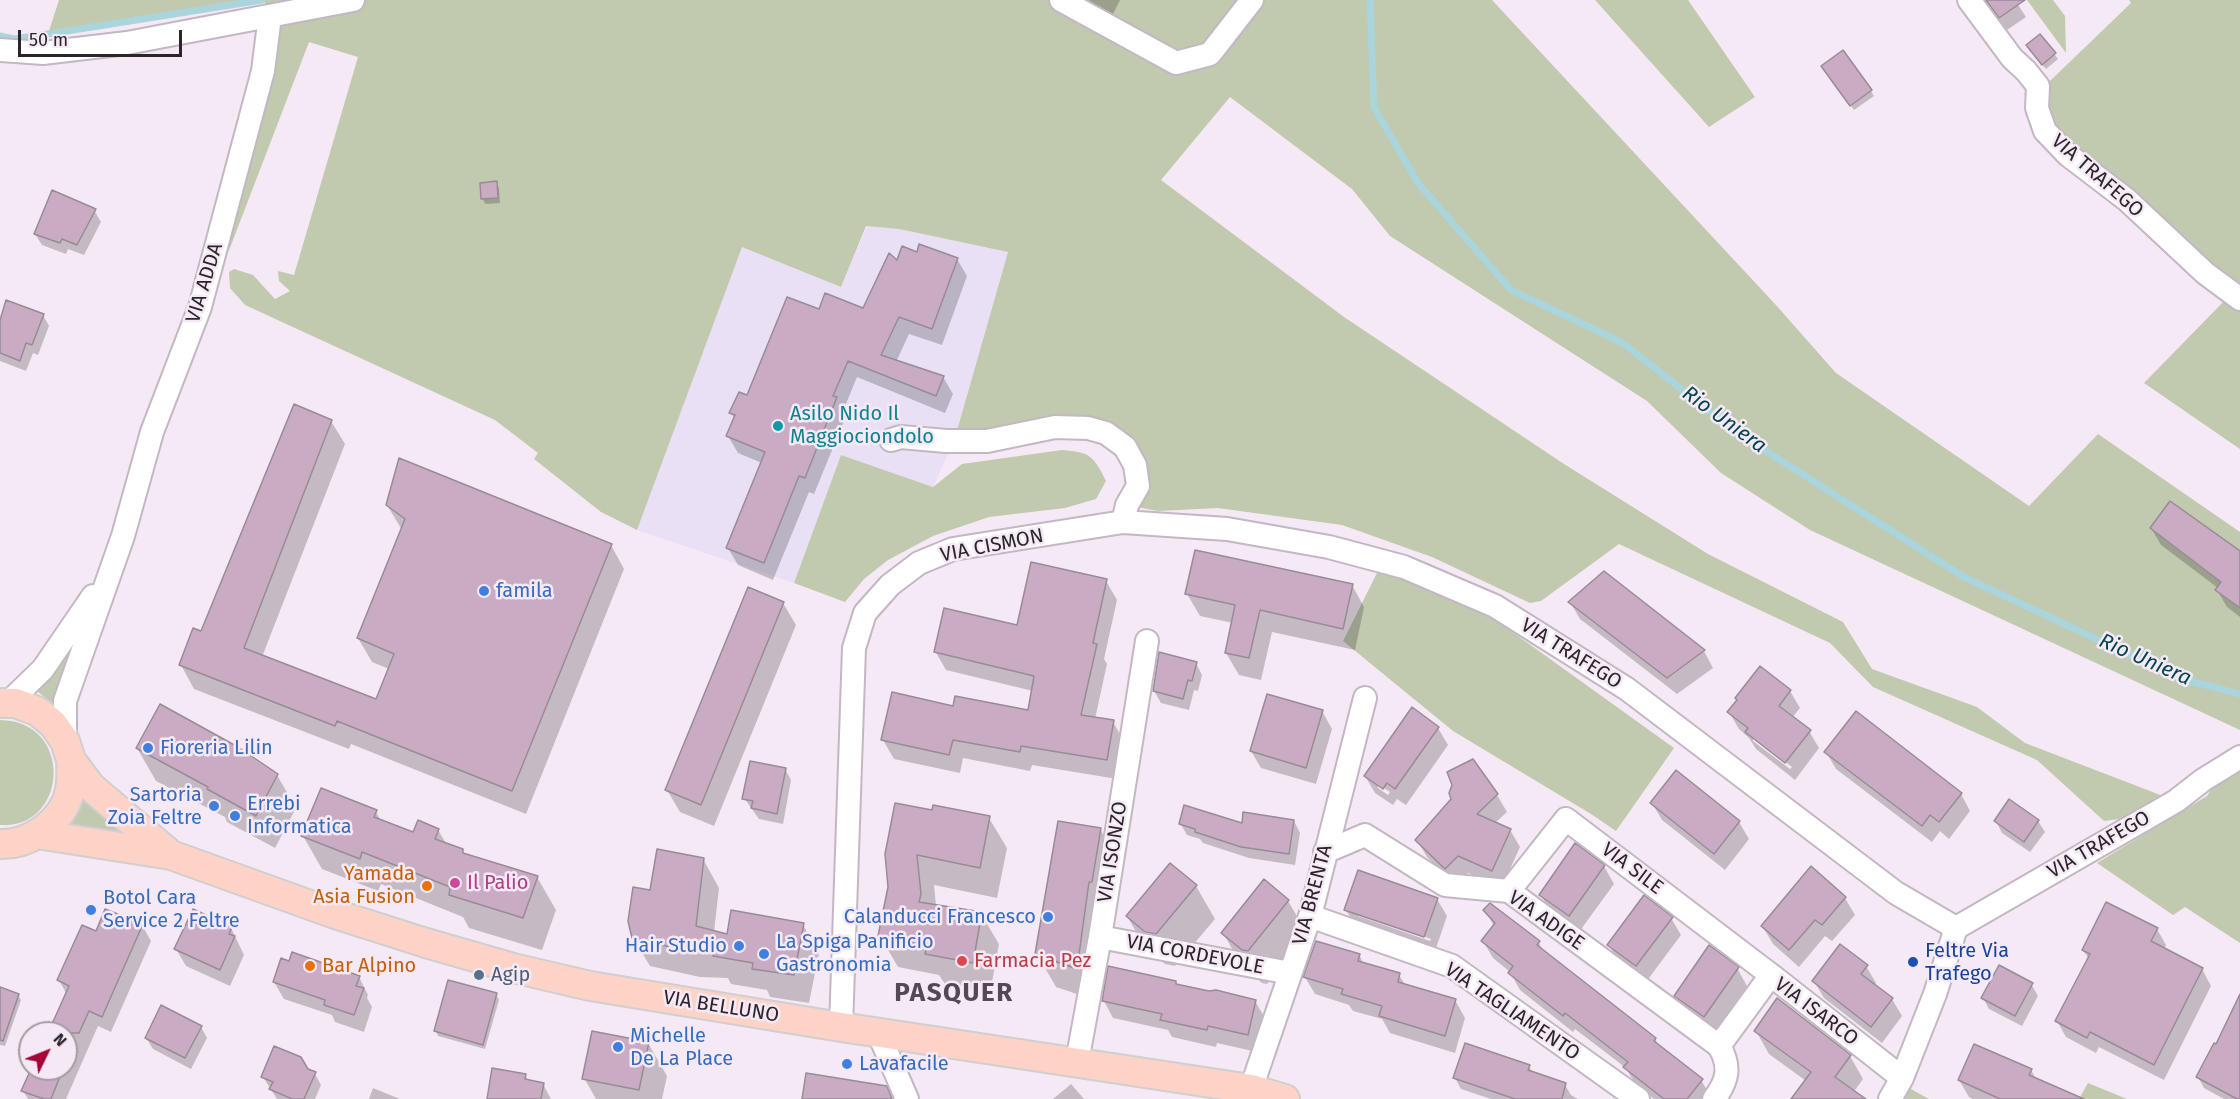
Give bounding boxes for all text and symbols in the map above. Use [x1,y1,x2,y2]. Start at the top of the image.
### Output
scale bar [21,18,184,56]
text: 50 m [29,29,68,51]
street label: VIA TRAFEGO [2046,129,2148,223]
street label: VIA ADDA [181,240,229,326]
water label: Rio Uniera [1677,381,1771,459]
place label: Asilo Nido Il Maggiociondolo [790,402,934,449]
marker: Asilo Nido Il Maggiociondolo [771,419,785,433]
street label: VIA CISMON [938,524,1046,568]
place label: famila [496,579,553,603]
marker: famila [477,584,491,598]
street label: VIA TRAFEGO [1516,614,1626,694]
water label: Rio Uniera [2095,629,2195,691]
place label: Fioreria Lilin [160,736,273,760]
marker: Fioreria Lilin [141,741,155,755]
place label: Sartoria Zoia Feltre [107,783,202,830]
place label: Errebi Informatica [247,792,352,839]
marker: Sartoria Zoia Feltre [207,799,221,813]
street label: VIA ISONZO [1093,800,1133,904]
street label: VIA TRAFEGO [2043,806,2155,884]
marker: Errebi Informatica [228,809,242,823]
street label: VIA SILE [1596,838,1668,900]
street label: VIA BRENTA [1288,842,1338,948]
place label: Yamada Asia Fusion [313,862,415,909]
place label: Il Palio [467,871,528,895]
marker: Il Palio [448,876,462,890]
marker: Yamada Asia Fusion [420,879,434,893]
place label: Botol Cara Service 2 Feltre [103,886,240,933]
street label: VIA ADIGE [1503,886,1589,956]
marker: Botol Cara Service 2 Feltre [84,903,98,917]
place label: Calanducci Francesco [844,905,1036,929]
marker: Calanducci Francesco [1041,910,1055,924]
place label: La Spiga Panificio Gastronomia [776,930,934,977]
street label: VIA CORDEVOLE [1124,930,1266,980]
place label: Hair Studio [625,934,727,958]
marker: Hair Studio [732,939,746,953]
place label: Feltre Via Trafego [1925,939,2009,986]
marker: La Spiga Panificio Gastronomia [757,947,771,961]
place label: Farmacia Pez [974,949,1091,973]
place label: Bar Alpino [322,954,416,978]
marker: Farmacia Pez [955,954,969,968]
marker: Feltre Via Trafego [1906,955,1920,969]
street label: VIA TAGLIAMENTO [1440,958,1584,1066]
marker: Bar Alpino [303,959,317,973]
place label: Agip [491,963,530,987]
marker: Agip [472,968,486,982]
street label: VIA ISARCO [1769,973,1863,1051]
district label: PASQUER [894,978,1014,1010]
street label: VIA BELLUNO [661,986,781,1028]
north arrow [18,1021,78,1081]
place label: Michelle De La Place [630,1024,733,1071]
text: N [49,1029,71,1050]
marker: Michelle De La Place [611,1040,625,1054]
place label: Lavafacile [859,1052,949,1076]
marker: Lavafacile [840,1057,854,1071]

